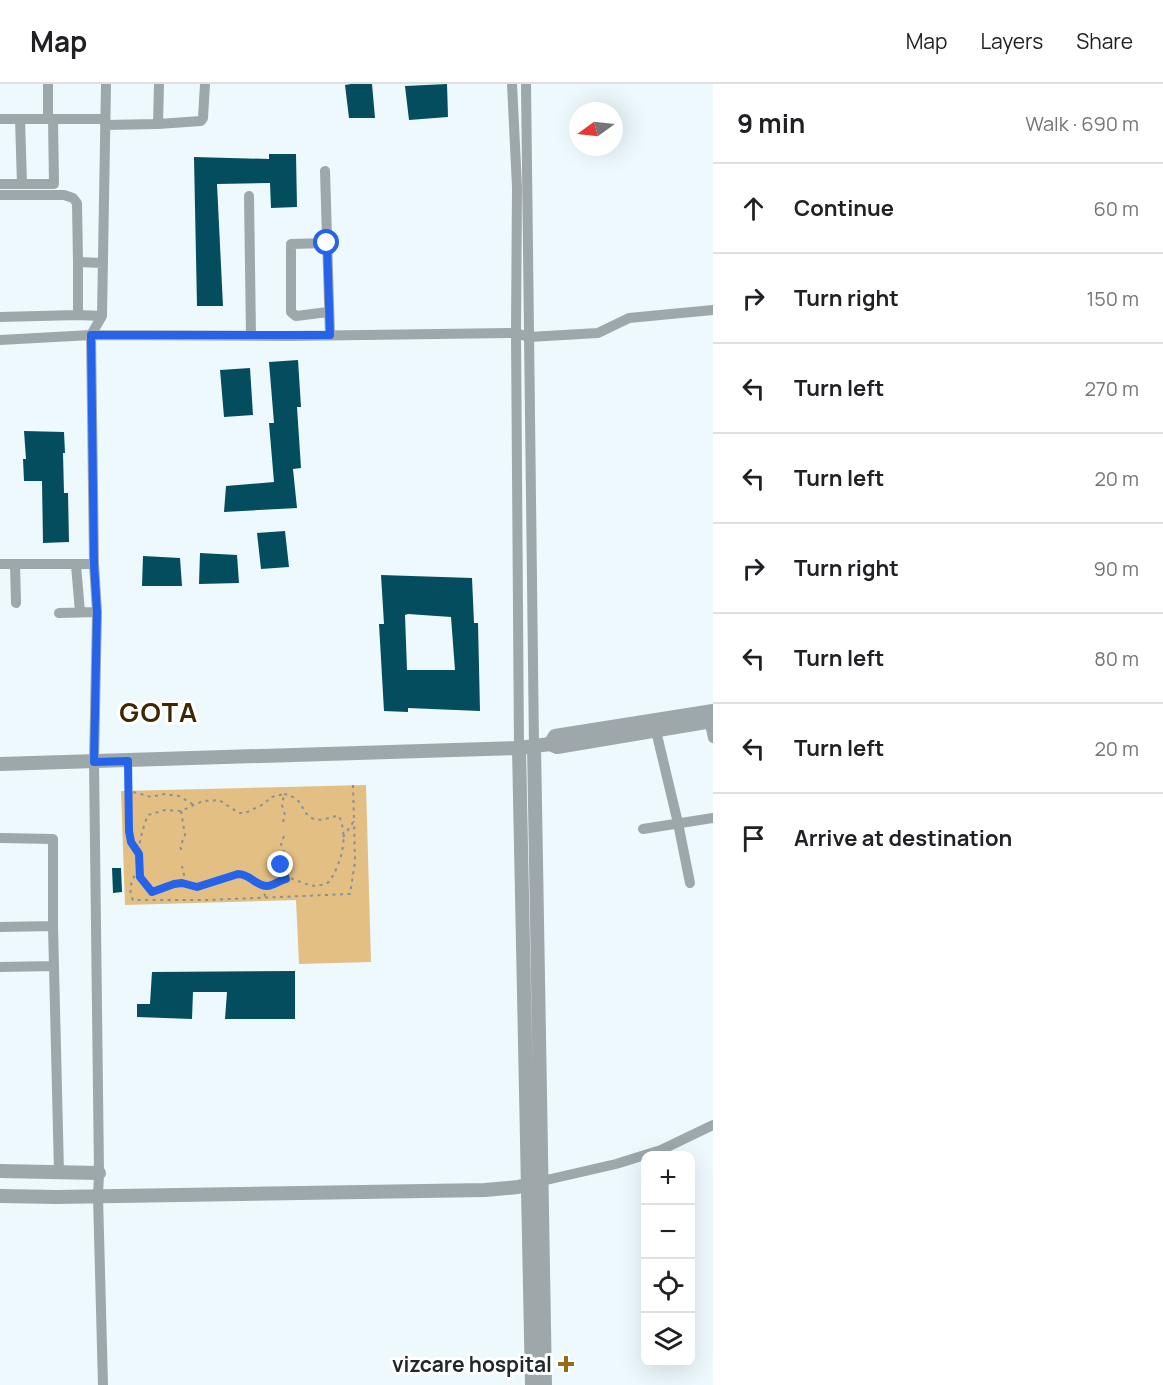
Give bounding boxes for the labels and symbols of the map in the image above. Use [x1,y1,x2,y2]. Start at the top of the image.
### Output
north arrow [569,102,623,156]
route start [313,229,339,255]
district label: GOTA [119,693,199,730]
route end [267,851,293,877]
place label: vizcare hospital [392,1350,552,1378]
marker: vizcare hospital [557,1355,575,1373]

